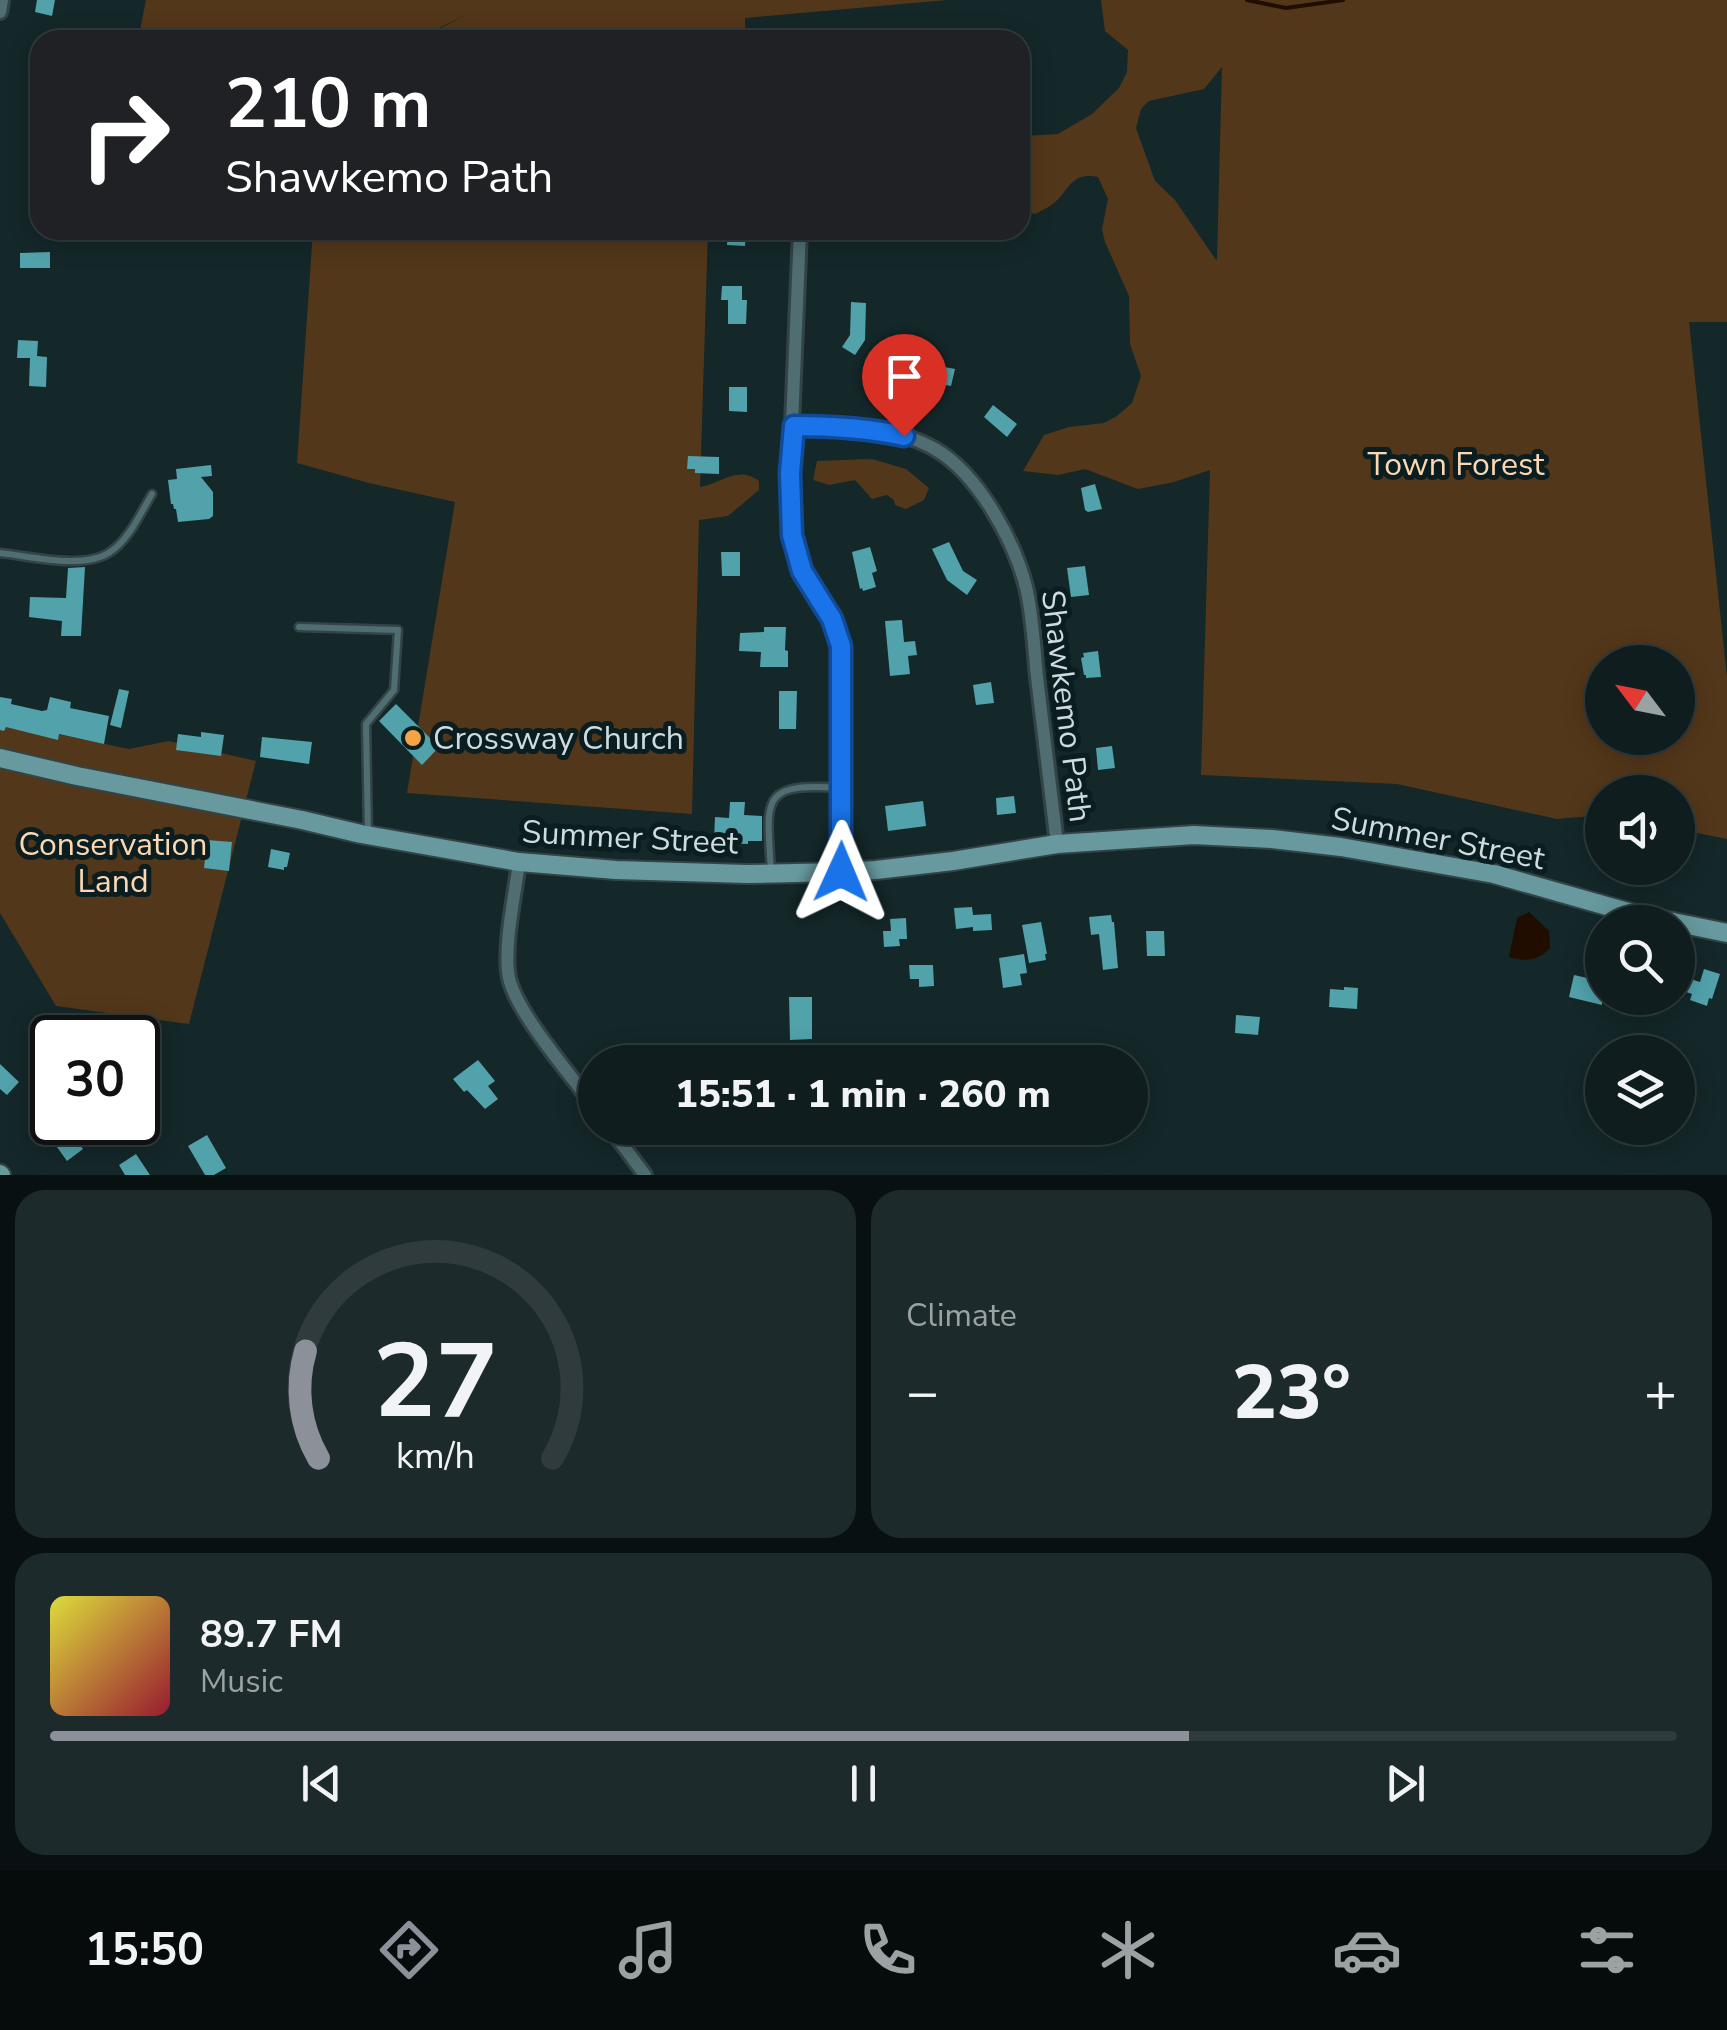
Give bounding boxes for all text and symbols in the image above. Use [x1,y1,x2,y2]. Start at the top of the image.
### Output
text: 210 m [225,56,431,152]
icon: right [60,70,190,200]
text: Shawkemo Path [225,147,553,208]
pin [862,334,947,437]
icon: arrive [877,349,932,404]
park label: Town Forest [1367,443,1545,486]
street label: Shawkemo Path [1031,588,1102,825]
north arrow [1585,645,1695,755]
map controls [1585,645,1695,1145]
place label: Crossway Church [433,717,684,760]
marker: Crossway Church [402,727,424,749]
button: sound [1585,775,1695,885]
street label: Summer Street [1328,797,1549,880]
street label: Summer Street [521,810,740,865]
position arrow [789,820,893,924]
park label: Conservation Land [19,823,207,903]
button: search [1585,905,1695,1015]
speed limit sign: 30 [30,1015,160,1145]
button: layers [1585,1035,1695,1145]
text: 15:51 · 1 min · 260 m [675,1069,1051,1120]
text: Climate [906,1294,1017,1337]
text: 27 [373,1311,498,1453]
text: 23° [1232,1342,1351,1444]
text: − [906,1355,939,1430]
text: + [1644,1355,1677,1430]
text: km/h [396,1432,475,1481]
text: 89.7 FM [200,1609,342,1660]
text: Music [200,1660,283,1703]
icon: previous [294,1756,349,1811]
icon: pause [836,1756,891,1811]
icon: next [1378,1756,1433,1811]
icon: directions [374,1915,444,1985]
icon: music [613,1915,683,1985]
icon: phone [853,1915,923,1985]
icon: climate [1093,1915,1163,1985]
icon: car [1332,1915,1402,1985]
icon: filters [1572,1915,1642,1985]
text: 15:50 [85,1920,204,1981]

